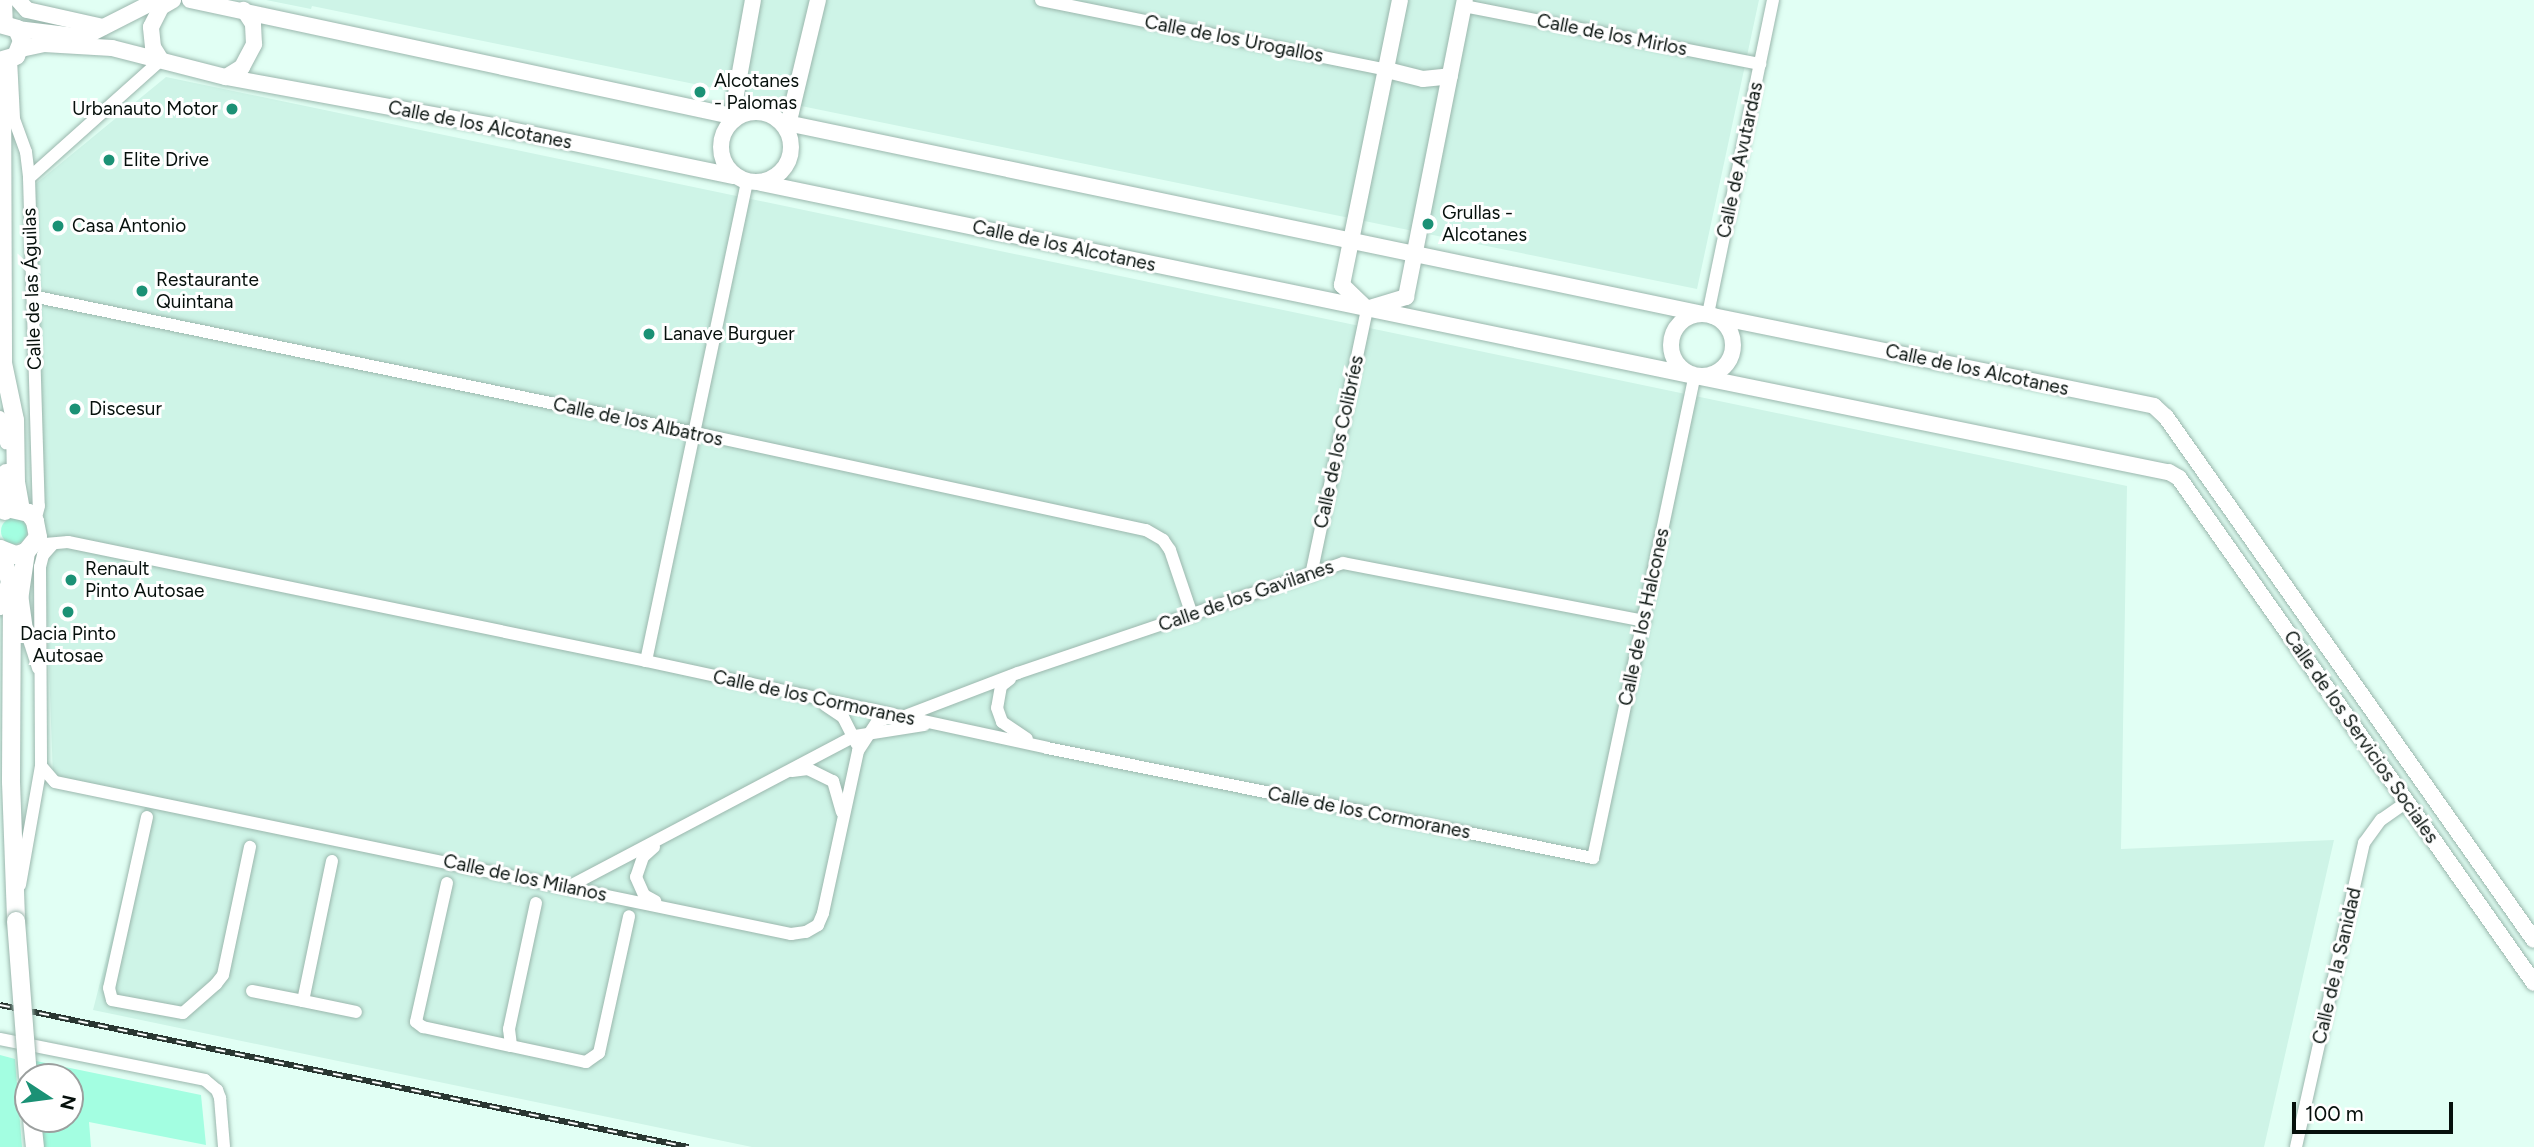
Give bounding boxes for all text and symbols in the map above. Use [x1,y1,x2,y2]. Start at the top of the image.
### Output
street label: Calle de los Mirlos [1535,9,1689,61]
street label: Calle de los Urogallos [1143,10,1325,68]
place label: Alcotanes - Palomas [714,70,799,114]
street label: Calle de Avutardas [1712,80,1768,240]
marker: Alcotanes - Palomas [692,84,708,100]
street label: Calle de los Alcotanes [386,96,574,154]
place label: Urbanauto Motor [72,98,218,120]
marker: Urbanauto Motor [224,101,240,117]
place label: Elite Drive [123,149,209,171]
marker: Elite Drive [101,152,117,168]
place label: Grullas - Alcotanes [1442,202,1527,246]
street label: Calle de las Águilas [18,208,46,370]
place label: Casa Antonio [72,215,186,237]
street label: Calle de los Alcotanes [970,215,1158,277]
marker: Grullas - Alcotanes [1420,216,1436,232]
marker: Casa Antonio [50,218,66,234]
place label: Restaurante Quintana [156,269,259,313]
marker: Restaurante Quintana [134,283,150,299]
place label: Lanave Burguer [663,323,795,345]
marker: Lanave Burguer [641,326,657,342]
street label: Calle de los Alcotanes [1883,339,2071,401]
street label: Calle de los Colibríes [1310,353,1368,531]
street label: Calle de los Albatros [551,393,725,451]
place label: Discesur [89,398,162,420]
marker: Discesur [67,401,83,417]
street label: Calle de los Halcones [1614,526,1674,708]
street label: Calle de los Gavilanes [1155,555,1337,637]
place label: Renault Pinto Autosae [85,558,204,602]
marker: Renault Pinto Autosae [63,572,79,588]
marker: Dacia Pinto Autosae [60,604,76,620]
place label: Dacia Pinto Autosae [20,623,116,667]
street label: Calle de los Servicios Sociales [2279,626,2443,848]
street label: Calle de los Cormoranes [711,665,917,731]
street label: Calle de los Cormoranes [1266,782,1472,844]
street label: Calle de los Milanos [441,850,609,906]
street label: Calle de la Sanidad [2308,886,2366,1046]
north arrow [14,1063,84,1133]
scale bar [2296,1088,2457,1132]
text: N [55,1093,81,1112]
text: 100 m [2305,1101,2364,1126]

